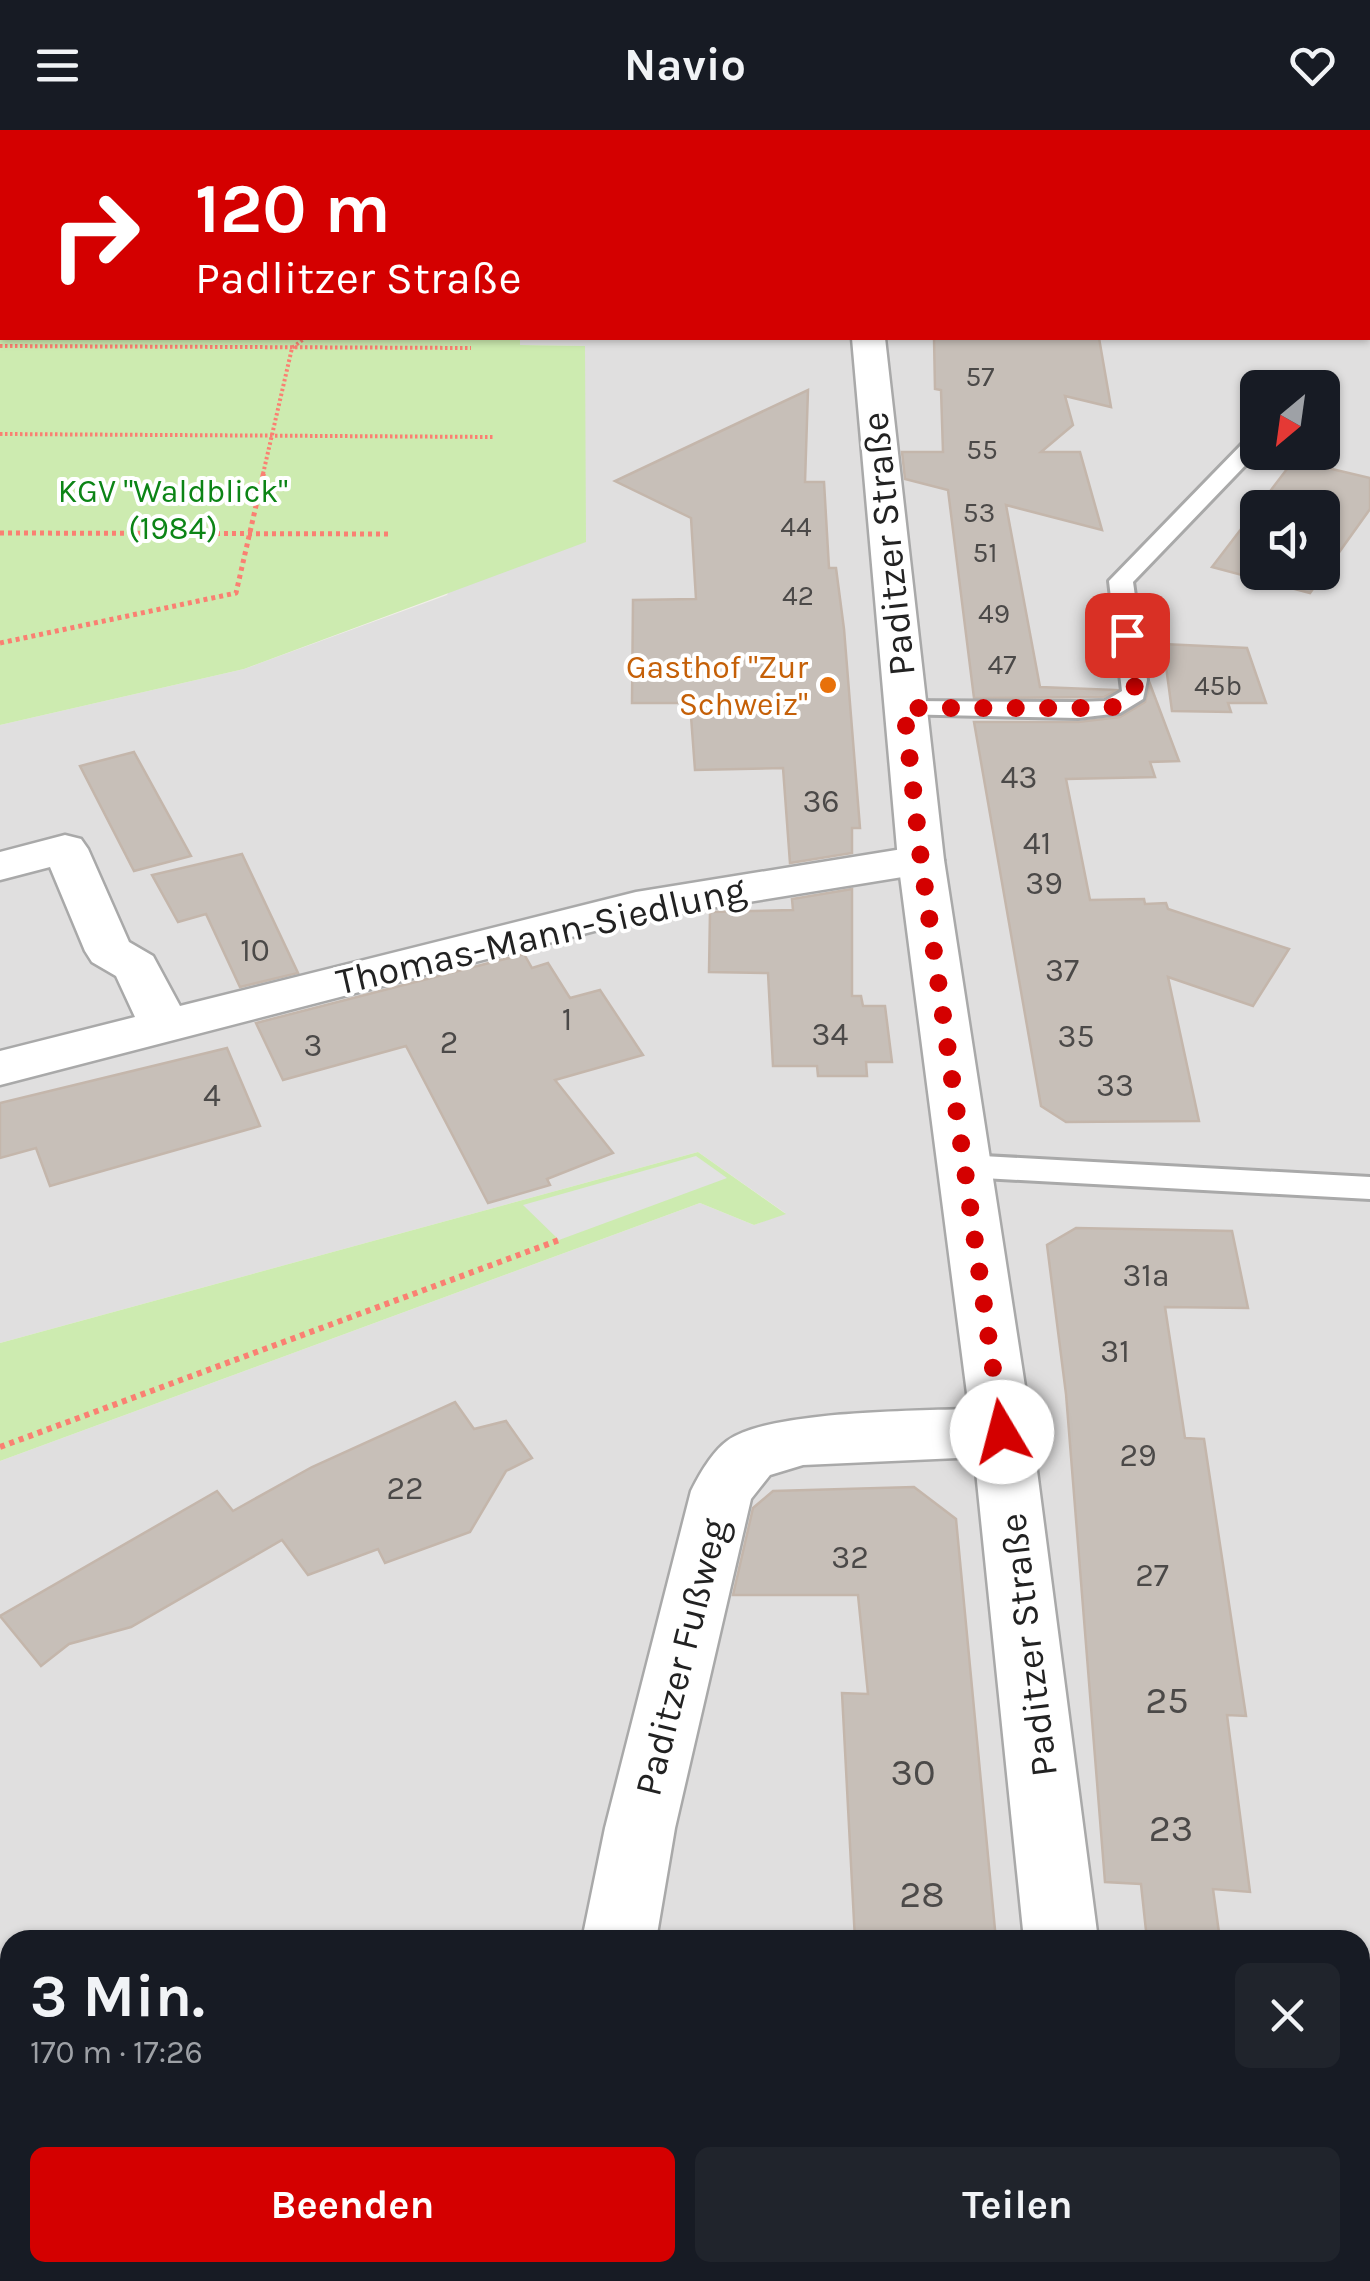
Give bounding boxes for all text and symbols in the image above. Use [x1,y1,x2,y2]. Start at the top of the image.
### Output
icon: menu [30,38,85,93]
icon: heart [1285,38,1340,93]
text: Navio [624,39,746,91]
text: 120 m [195,168,391,250]
icon: right [30,170,160,300]
text: Padlitzer Straße [195,252,522,304]
house number: 57 [966,360,994,393]
north arrow [1240,370,1340,470]
map controls [1240,370,1340,590]
street label: Paditzer Straße [852,410,925,678]
house number: 55 [966,433,998,466]
park label: KGV "Waldblick" (1984) [58,473,288,547]
button: sound [1240,490,1340,590]
house number: 53 [963,496,995,529]
house number: 44 [780,510,812,543]
house number: 51 [972,536,998,569]
house number: 42 [782,579,814,612]
pin [1085,593,1170,678]
house number: 49 [978,597,1010,630]
icon: arrive [1100,608,1155,663]
house number: 47 [988,648,1016,681]
place label: Gasthof "Zur Schweiz" [626,649,808,723]
house number: 45b [1194,669,1242,702]
marker: Gasthof "Zur Schweiz" [817,674,839,696]
house number: 43 [1001,759,1037,796]
house number: 36 [802,783,840,820]
house number: 41 [1023,825,1051,862]
house number: 39 [1025,865,1063,902]
street label: Thomas-Mann-Siedlung [332,866,750,1005]
house number: 10 [240,932,270,969]
house number: 37 [1045,952,1079,989]
house number: 1 [562,1001,572,1038]
house number: 34 [812,1016,849,1053]
house number: 35 [1058,1018,1094,1055]
house number: 2 [440,1024,458,1061]
house number: 3 [304,1027,322,1064]
house number: 33 [1096,1067,1134,1104]
house number: 4 [203,1077,221,1114]
house number: 31a [1122,1257,1170,1294]
house number: 31 [1100,1333,1130,1370]
position arrow [950,1380,1054,1484]
house number: 29 [1119,1437,1157,1474]
house number: 22 [386,1470,424,1507]
street label: Paditzer Straße [990,1511,1067,1779]
street label: Paditzer Fußweg [625,1514,738,1800]
house number: 32 [831,1539,869,1576]
house number: 27 [1135,1557,1169,1594]
house number: 25 [1145,1678,1189,1723]
house number: 30 [891,1750,936,1795]
house number: 23 [1149,1806,1193,1851]
house number: 28 [899,1872,945,1917]
text: 3 Min. [30,1961,205,2031]
button: close [1235,1963,1340,2068]
text: 170 m · 17:26 [30,2034,203,2071]
button: Beenden [30,2147,675,2262]
button: Teilen [695,2147,1340,2262]

